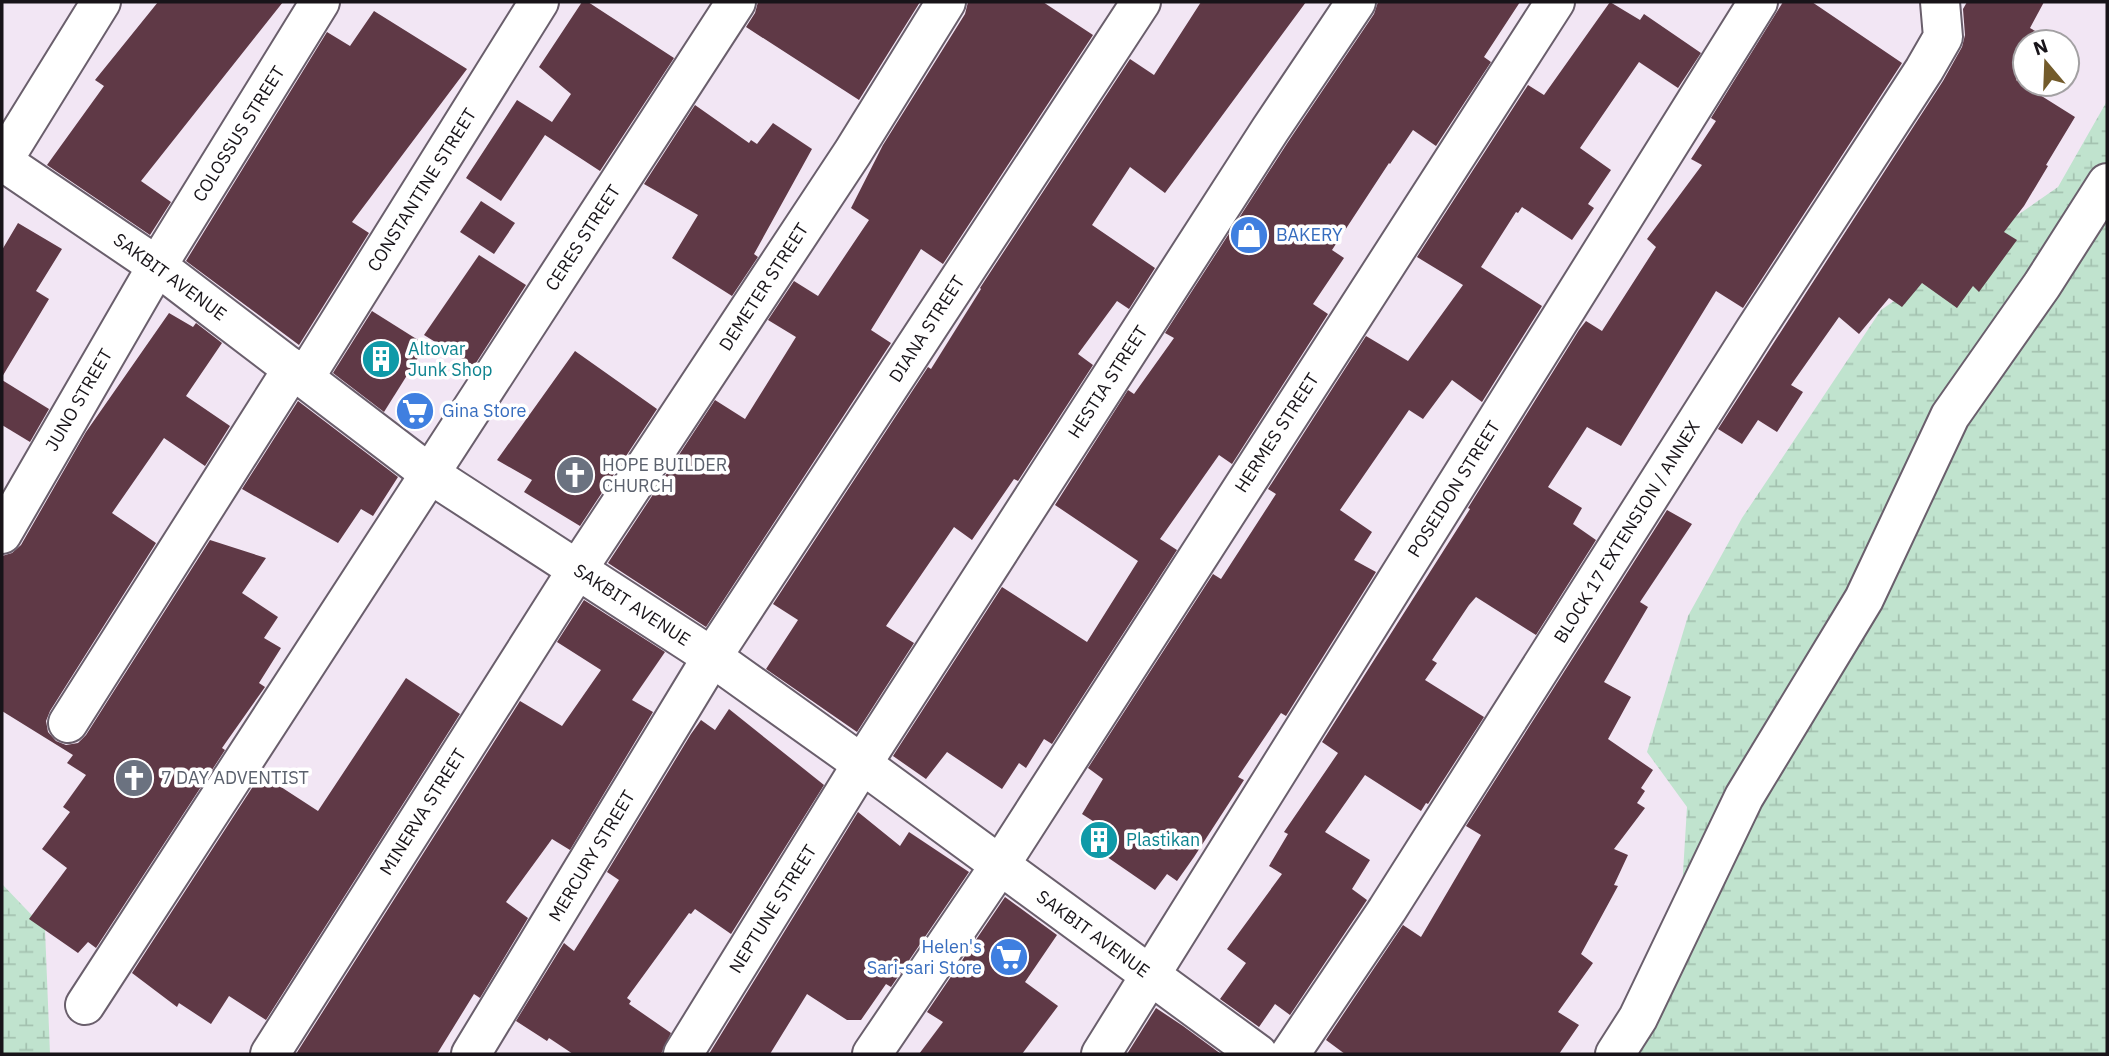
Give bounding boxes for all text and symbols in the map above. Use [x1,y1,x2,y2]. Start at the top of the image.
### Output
north arrow [2011,28,2081,98]
text: N [2030,33,2051,61]
street label: COLOSSUS STREET [188,62,290,206]
street label: CONSTANTINE STREET [362,104,481,276]
street label: CERES STREET [540,180,625,295]
shop icon: BAKERY [1228,214,1270,256]
street label: DEMETER STREET [714,219,813,355]
place label: BAKERY [1276,223,1343,246]
street label: SAKBIT AVENUE [109,228,231,325]
street label: DIANA STREET [884,271,970,386]
street label: HESTIA STREET [1063,321,1153,442]
place label: Altovar Junk Shop [408,337,493,381]
building icon: Altovar Junk Shop [360,338,402,380]
street label: JUNO STREET [40,344,117,455]
street label: HERMES STREET [1229,369,1324,497]
supermarket icon: Gina Store [394,390,436,432]
place label: Gina Store [442,399,526,422]
street label: POSEIDON STREET [1402,416,1505,561]
street label: BLOCK 17 EXTENSION / ANNEX [1549,416,1705,647]
place label: HOPE BUILDER CHURCH [602,453,727,497]
church icon: HOPE BUILDER CHURCH [554,454,596,496]
street label: SAKBIT AVENUE [570,558,695,651]
street label: MINERVA STREET [374,744,471,880]
church icon: 7 DAY ADVENTIST [113,757,155,799]
place label: 7 DAY ADVENTIST [161,766,309,789]
street label: MERCURY STREET [543,786,640,926]
building icon: Plastikan [1078,819,1120,861]
place label: Plastikan [1126,828,1200,851]
street label: NEPTUNE STREET [724,840,821,977]
street label: SAKBIT AVENUE [1032,885,1154,982]
place label: Helen's Sari-sari Store [867,935,982,979]
supermarket icon: Helen's Sari-sari Store [988,936,1030,978]

